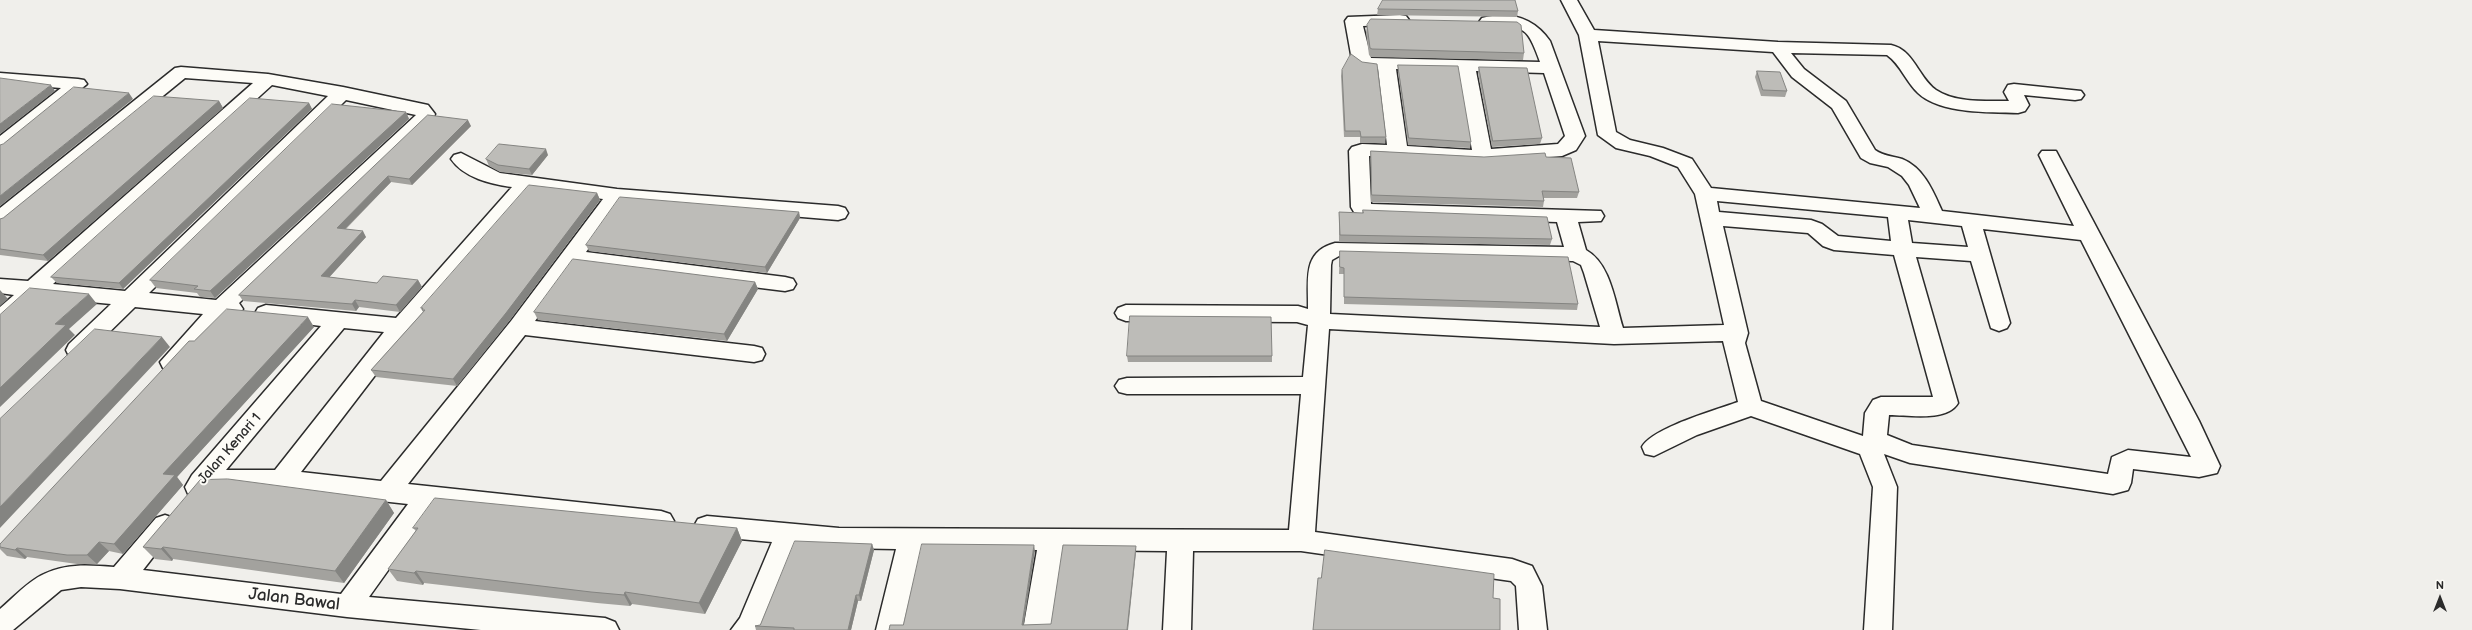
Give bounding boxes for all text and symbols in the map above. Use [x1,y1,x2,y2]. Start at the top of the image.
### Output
street label: Jalan Kenari 1 [195,410,265,488]
north arrow [2420,578,2460,618]
text: N [2436,579,2444,592]
street label: Jalan Bawal [247,584,341,616]

